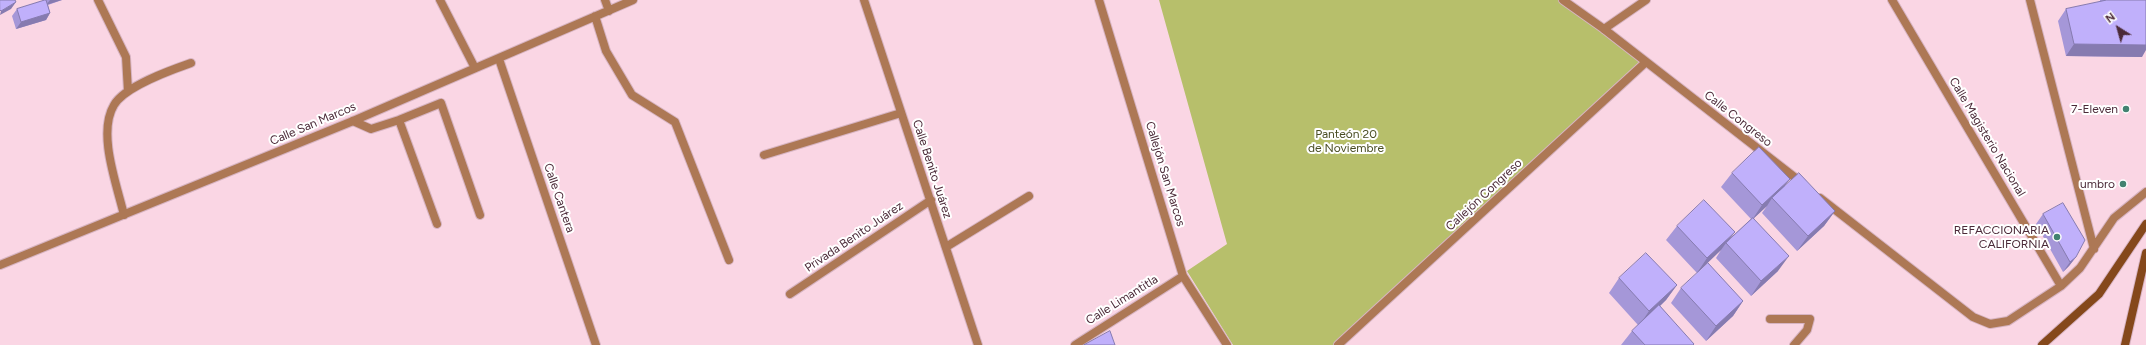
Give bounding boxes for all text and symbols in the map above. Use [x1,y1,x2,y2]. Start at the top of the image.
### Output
north arrow [2098,8,2138,48]
text: N [2103,10,2118,26]
street label: Calle Magisterio Nacional [1946,75,2028,199]
street label: Calle Congreso [1701,88,1775,150]
street label: Calle San Marcos [268,99,358,149]
place label: 7-Eleven [2071,102,2118,116]
marker: 7-Eleven [2121,104,2131,114]
street label: Calle Benito Juárez [909,118,955,220]
street label: Callejón San Marcos [1142,120,1188,228]
park label: Panteón 20 de Noviembre [1308,127,1384,155]
street label: Callejón Congreso [1443,156,1525,234]
street label: Calle Cantera [540,161,578,235]
place label: umbro [2080,177,2115,191]
marker: umbro [2118,179,2128,189]
street label: Privada Benito Juárez [802,199,906,275]
place label: REFACCIONARIA CALIFORNIA [1954,223,2049,251]
marker: REFACCIONARIA CALIFORNIA [2052,232,2062,242]
street label: Calle Limantitla [1083,272,1161,328]

